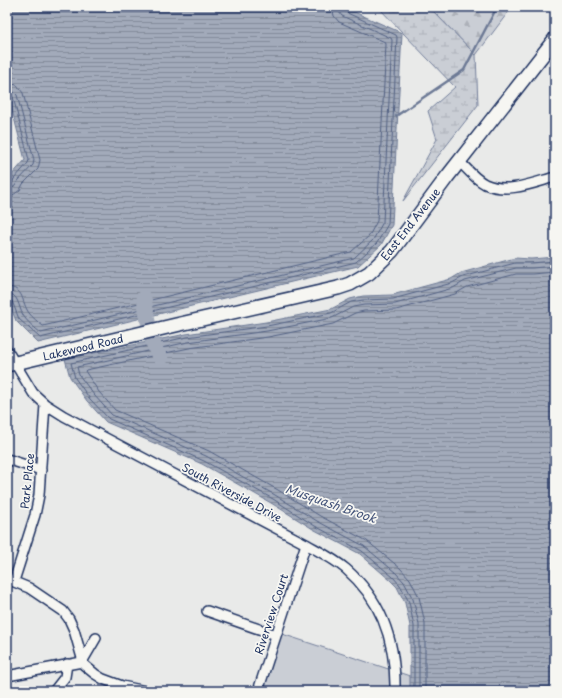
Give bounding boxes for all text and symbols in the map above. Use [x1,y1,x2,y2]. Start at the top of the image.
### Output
street label: East End Avenue [376,184,444,264]
street label: Lakewood Road [41,329,125,365]
street label: Park Place [16,452,38,510]
street label: South Riverside Drive [179,458,285,526]
water label: Musquash Brook [283,479,380,527]
street label: Riverview Court [250,571,292,657]

